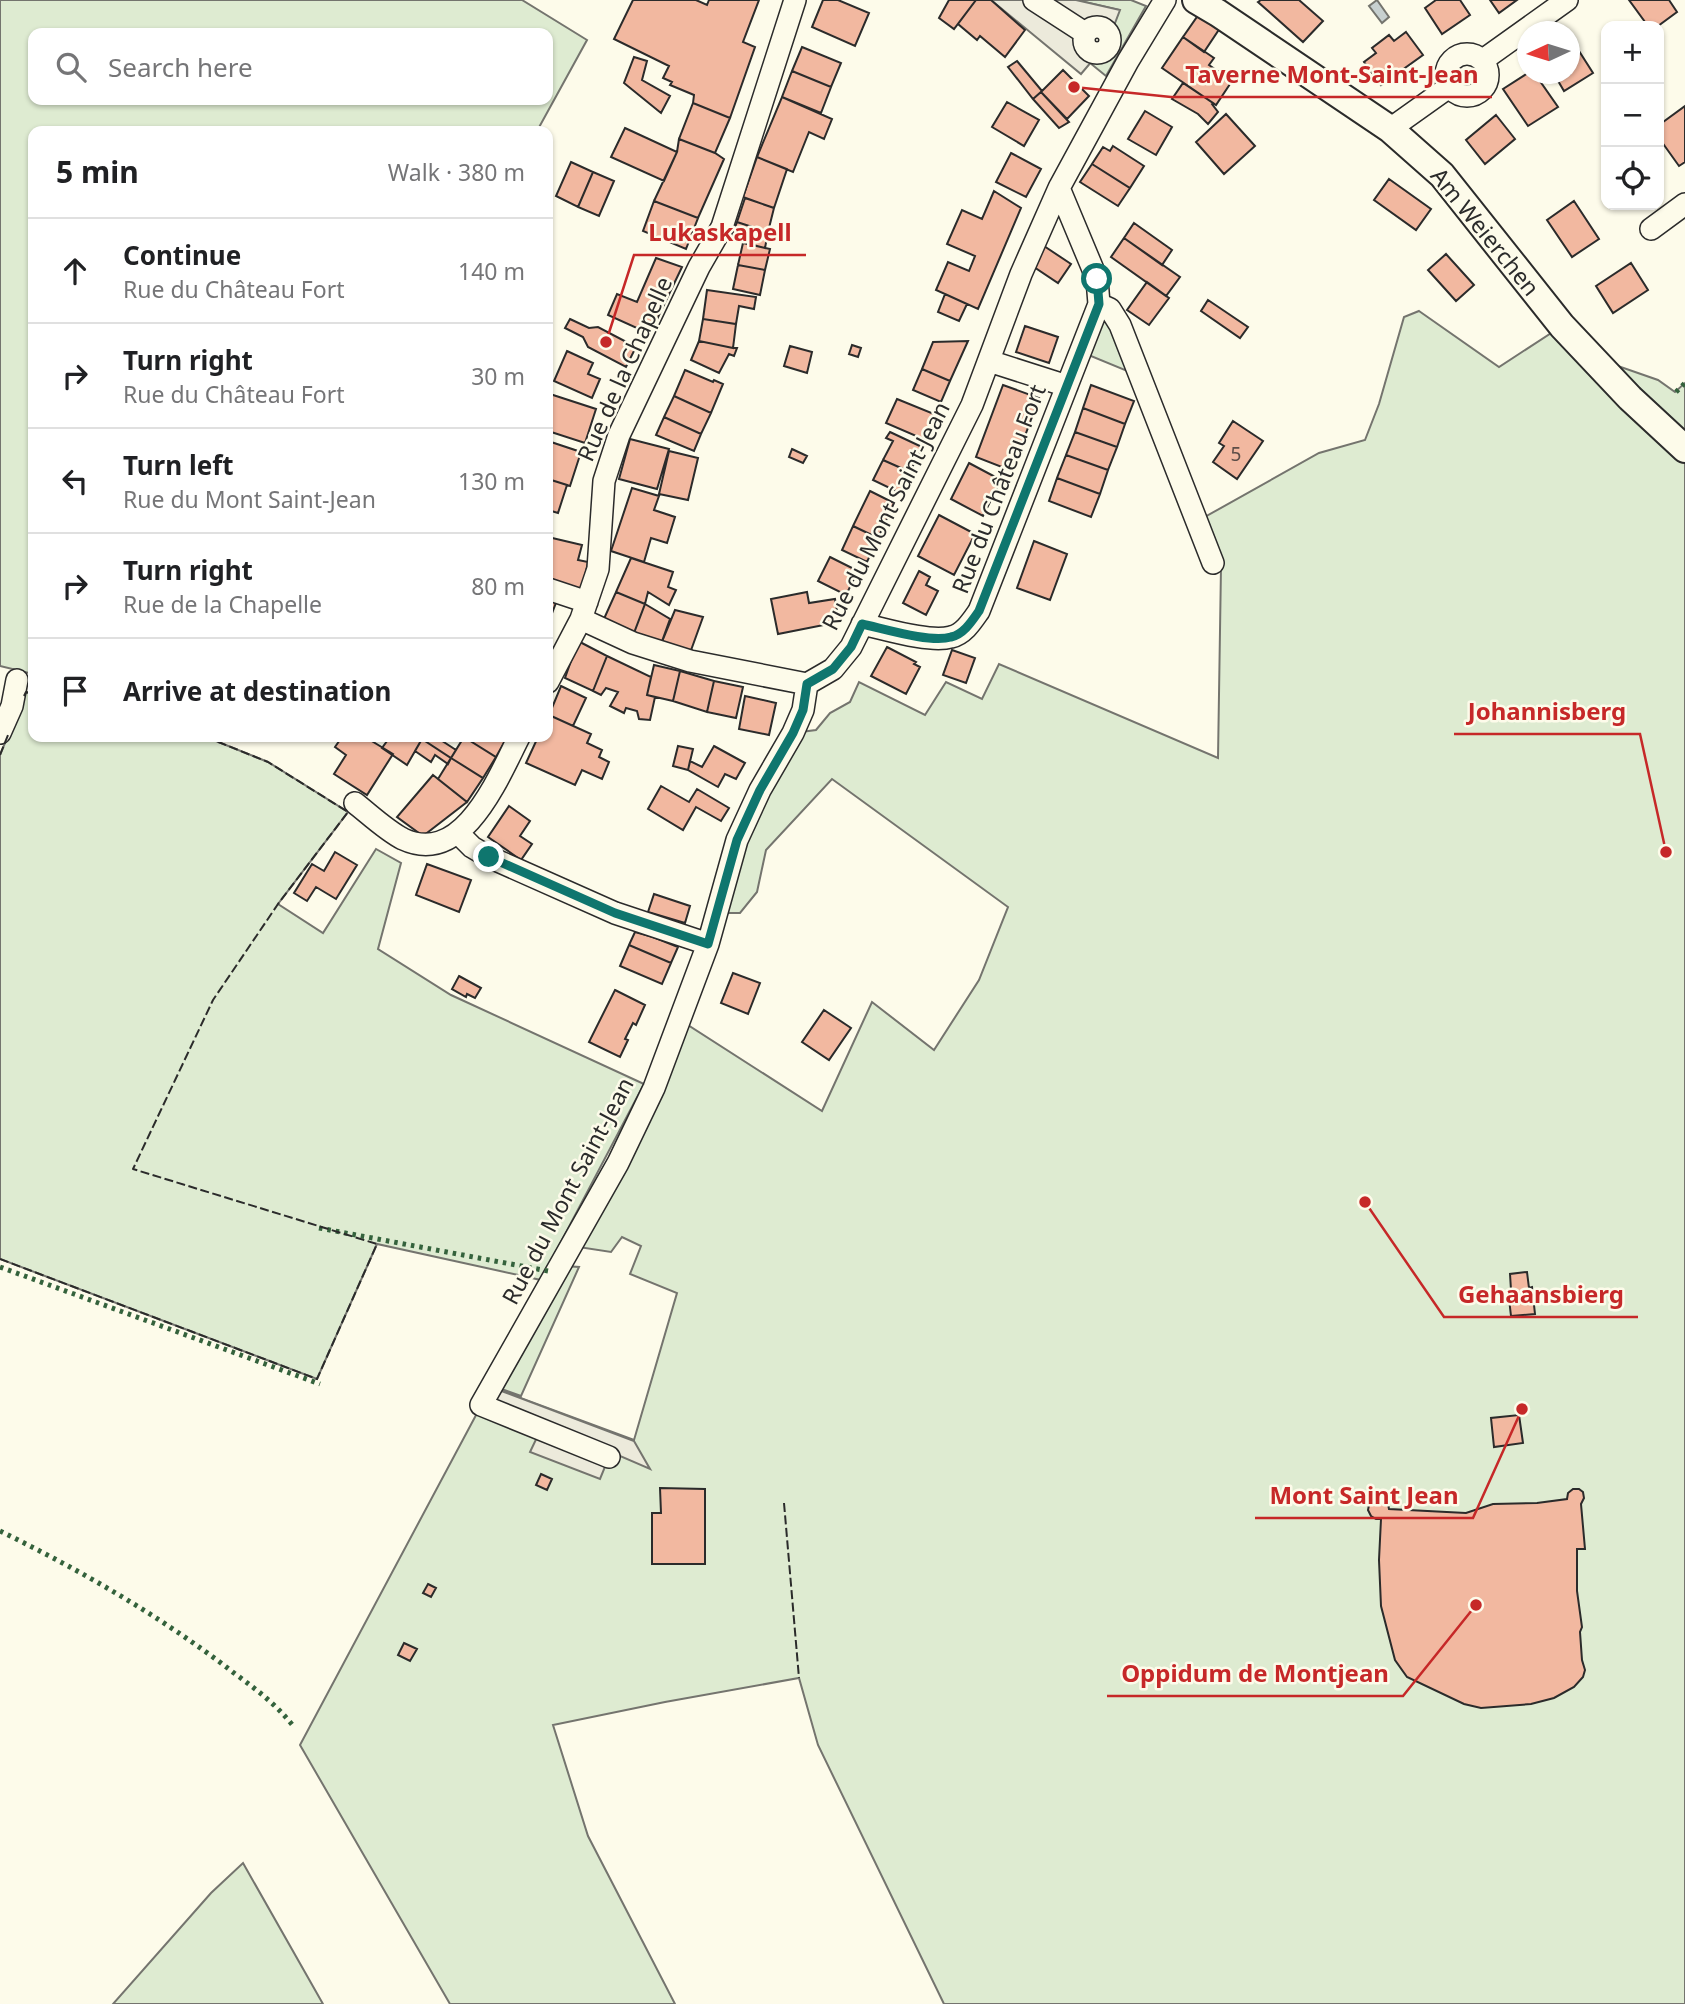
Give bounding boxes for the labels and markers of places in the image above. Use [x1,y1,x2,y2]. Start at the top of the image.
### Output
callout: Taverne Mont-Saint-Jean [1171,52,1492,97]
callout: Lukaskapell [634,210,806,255]
callout: Johannisberg [1454,689,1640,734]
callout: Gehaansbierg [1444,1272,1638,1317]
callout: Mont Saint Jean [1255,1473,1473,1518]
callout: Oppidum de Montjean [1107,1651,1403,1696]

